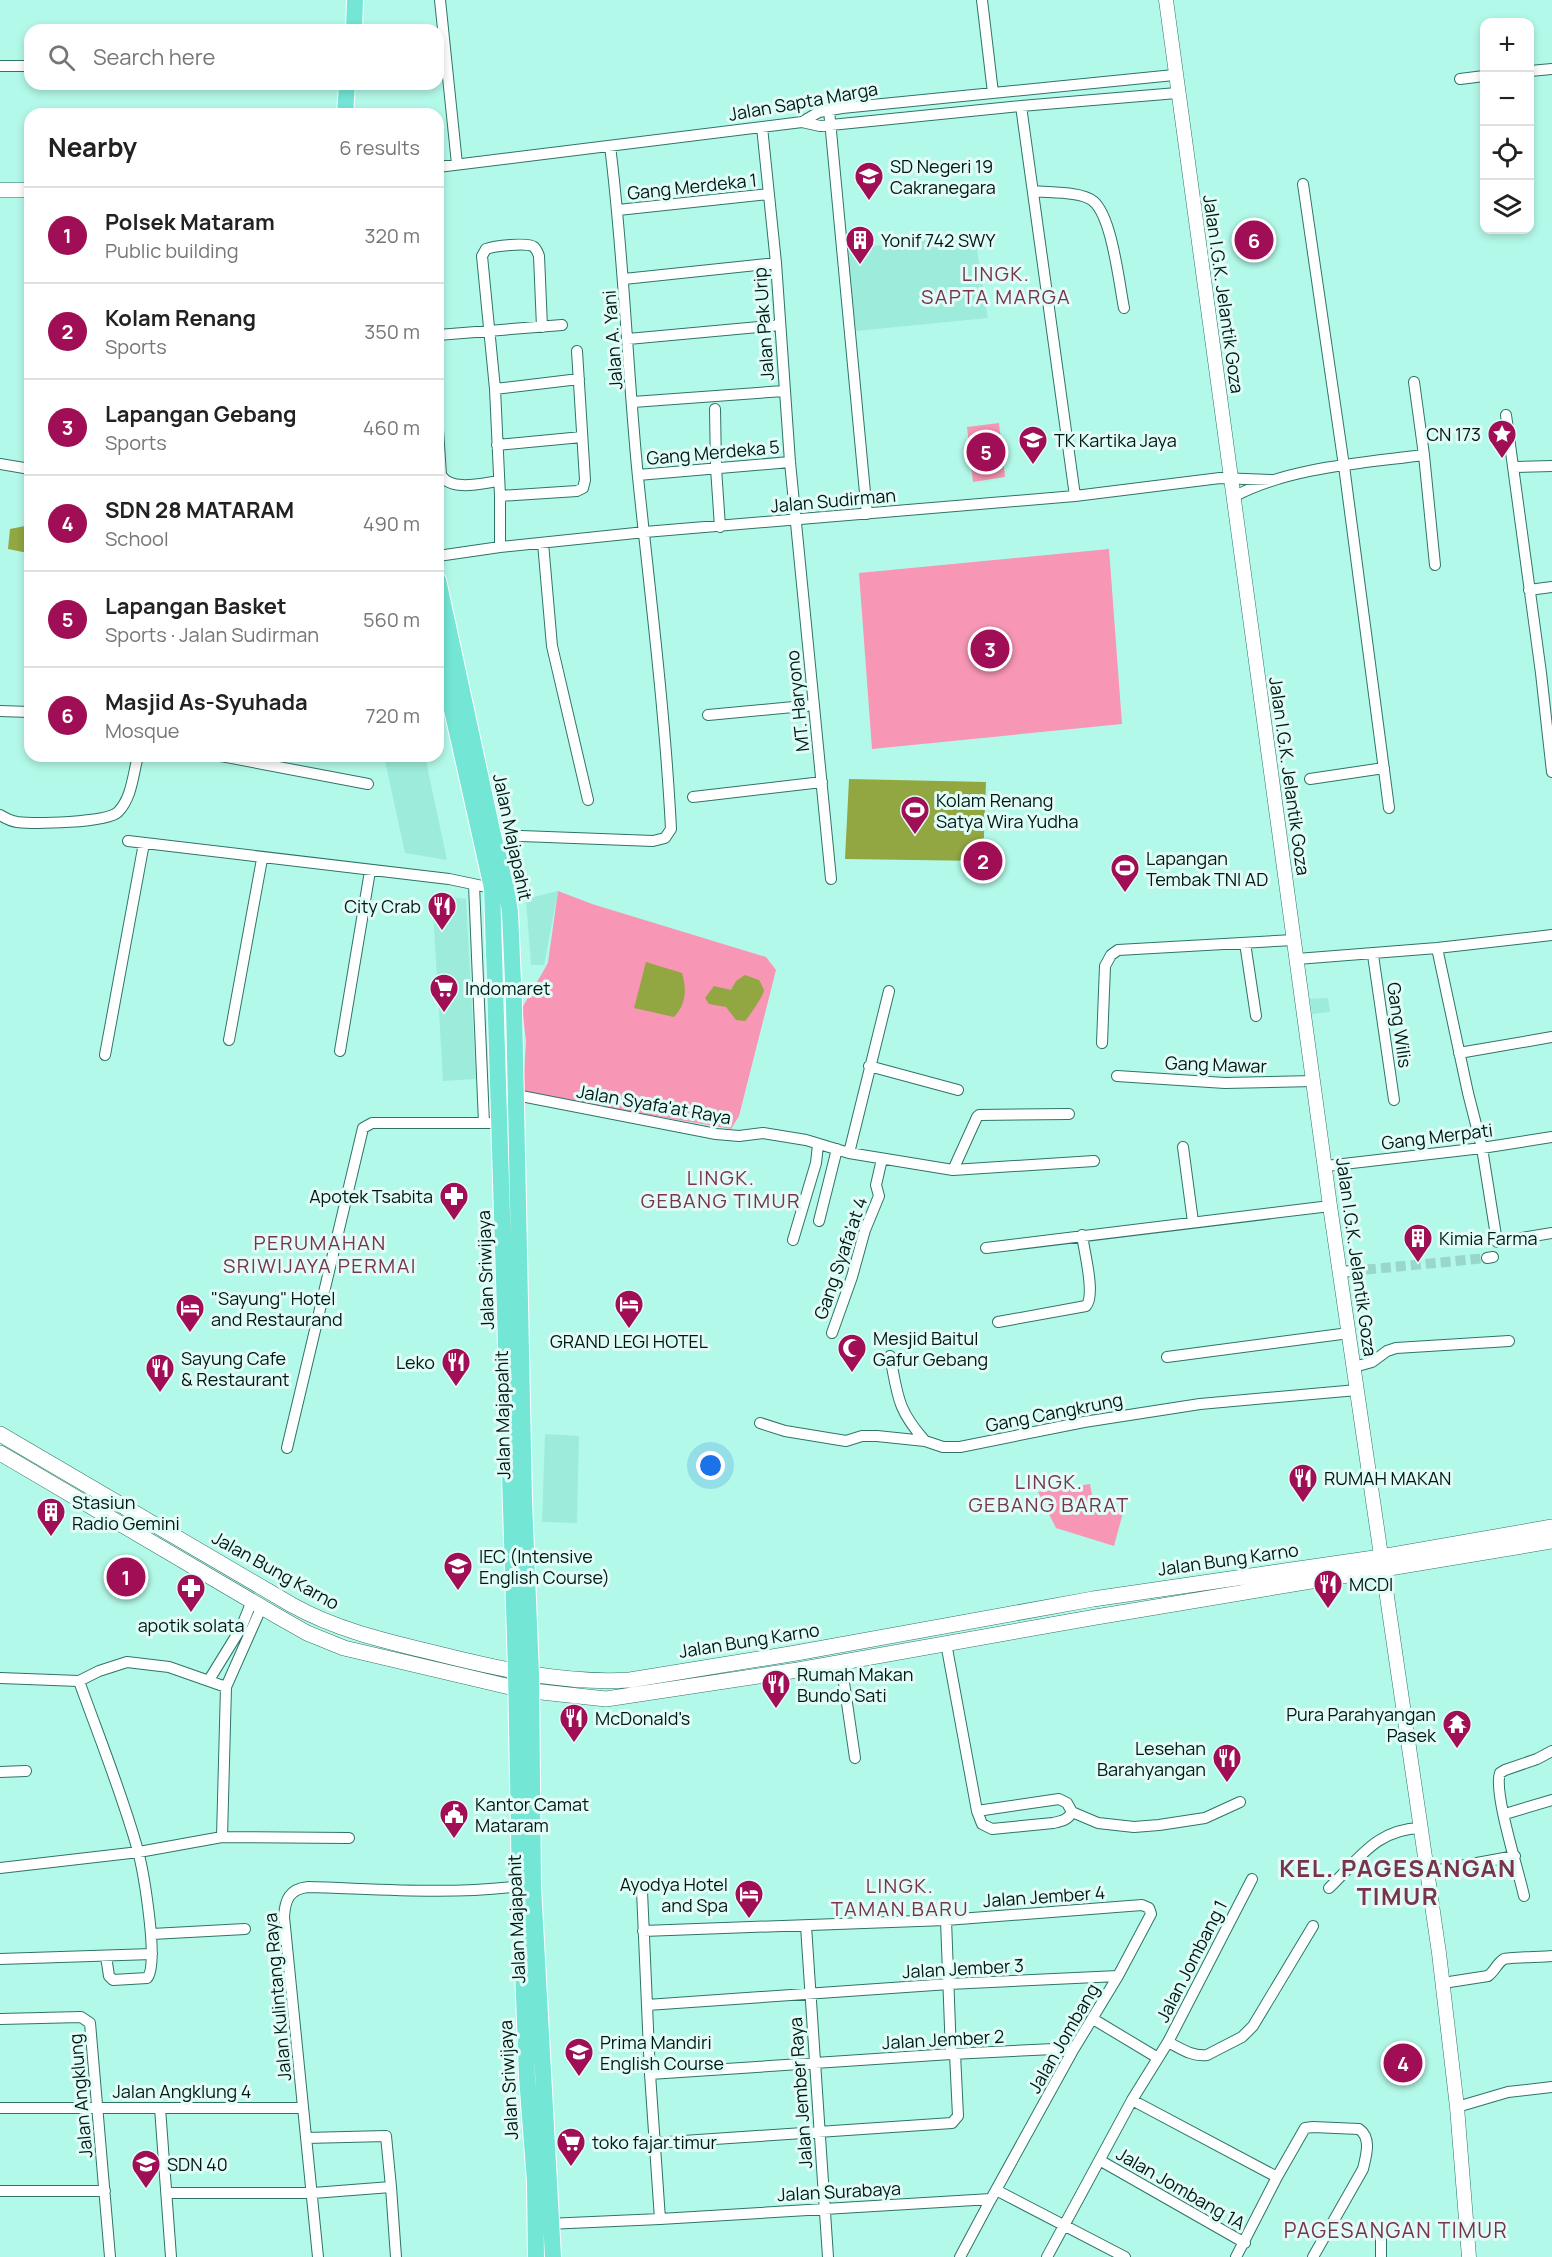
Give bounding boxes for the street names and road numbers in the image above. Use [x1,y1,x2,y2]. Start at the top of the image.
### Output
street label: Jalan Sapta Marga [726,76,880,126]
street label: Gang Merdeka 1 [626,167,758,205]
street label: Jalan I.G.K. Jelantik Goza [1198,193,1250,395]
street label: Jalan Pak Urip [747,266,779,382]
street label: Jalan A. Yani [597,289,627,391]
street label: Gang Merdeka 5 [645,434,781,470]
street label: Jalan Sudirman [769,483,897,517]
street label: MT. Haryono [780,649,814,753]
street label: Jalan I.G.K. Jelantik Goza [1264,675,1316,877]
street label: Jalan Majapahit [488,771,538,903]
street label: Gang Wilis [1382,981,1418,1069]
street label: Gang Mawar [1165,1050,1268,1078]
street label: Jalan Syafa'at Raya [575,1079,733,1129]
street label: Gang Merpati [1380,1117,1494,1155]
street label: Jalan I.G.K. Jelantik Goza [1331,1156,1383,1358]
street label: Gang Syafa'at 4 [808,1193,872,1323]
street label: Jalan Sriwijaya [471,1210,499,1330]
street label: Jalan Majapahit [489,1350,515,1480]
street label: Gang Cangkrung [983,1387,1125,1437]
street label: Jalan Bung Karno [208,1525,344,1615]
street label: Jalan Bung Karno [1156,1537,1300,1581]
street label: Jalan Bung Karno [677,1617,821,1663]
street label: Jalan Majapahit [502,1854,530,1984]
street label: Jalan Jember 4 [982,1880,1106,1912]
street label: Jalan Jombang 1 [1150,1896,1232,2026]
street label: Jalan Kulintang Raya [258,1912,296,2082]
street label: Jalan Jember 3 [901,1953,1025,1983]
street label: Jalan Jombang [1022,1979,1104,2097]
street label: Jalan Jember Raya [783,2016,817,2170]
street label: Jalan Sriwijaya [493,2020,523,2140]
street label: Jalan Jember 2 [881,2024,1005,2054]
street label: Jalan Angklung [63,2033,97,2159]
street label: Jalan Angklung 4 [113,2079,251,2103]
street label: Jalan Jombang 1A [1112,2141,1250,2235]
street label: Jalan Surabaya [776,2176,902,2206]

